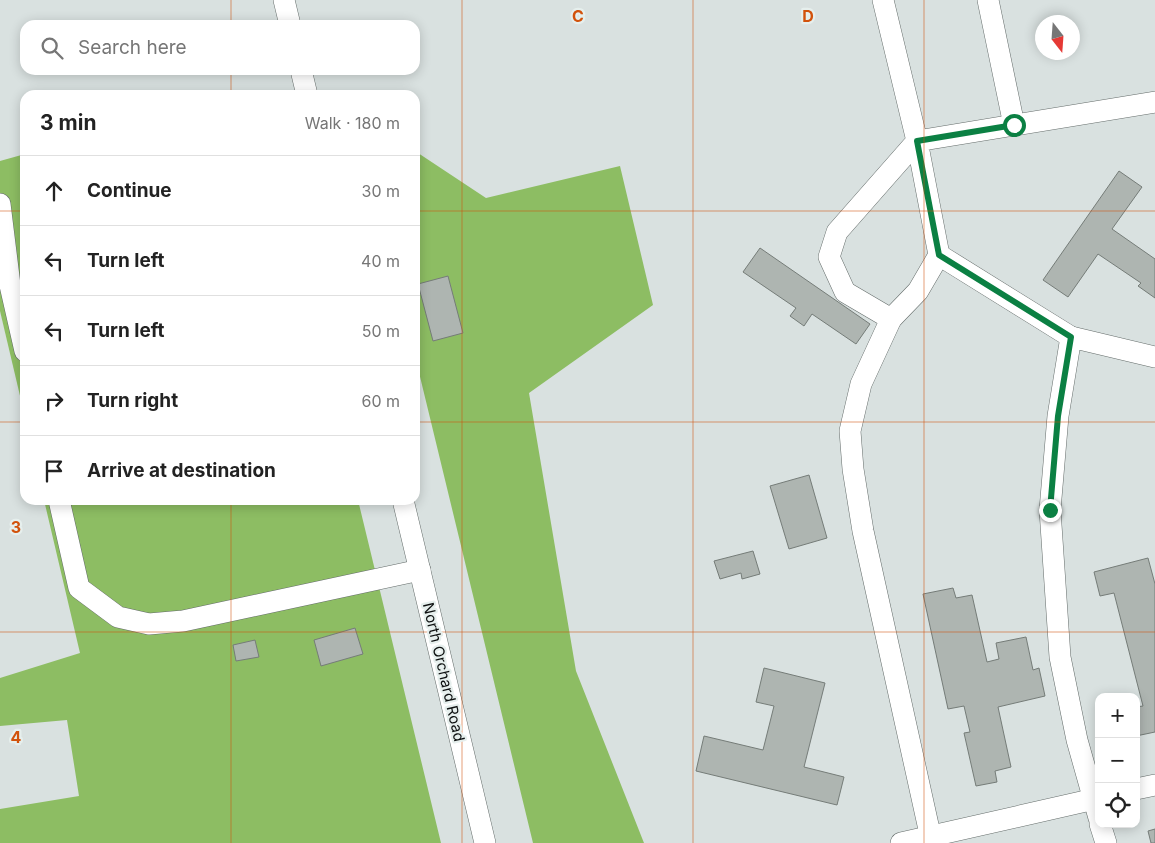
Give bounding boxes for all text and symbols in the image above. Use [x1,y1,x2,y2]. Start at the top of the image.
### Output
text: C [572,6,584,26]
text: D [802,6,814,26]
north arrow [1035,15,1080,60]
search box [20,20,420,75]
icon: search [38,34,66,62]
text: Search here [78,36,187,59]
text: 3 min [40,110,96,135]
text: Walk · 180 m [305,113,400,133]
route start [1003,114,1026,137]
icon: ahead [40,177,68,205]
text: Continue [87,179,172,202]
text: 30 m [362,181,400,201]
icon: left [40,247,68,275]
text: Turn left [87,249,165,272]
text: 40 m [361,251,400,271]
icon: left [40,317,68,345]
text: Turn left [87,319,165,342]
text: 50 m [362,321,400,341]
icon: right [40,387,68,415]
text: Turn right [87,389,178,412]
text: 60 m [361,391,400,411]
icon: arrive [40,457,68,485]
text: Arrive at destination [87,459,276,482]
route end [1039,499,1062,522]
text: 3 [11,517,21,537]
street label: North Orchard Road [419,601,469,743]
map controls [1095,693,1140,828]
button: + [1095,693,1140,738]
text: 4 [11,727,22,747]
button: − [1095,738,1140,783]
button: locate [1095,783,1140,828]

